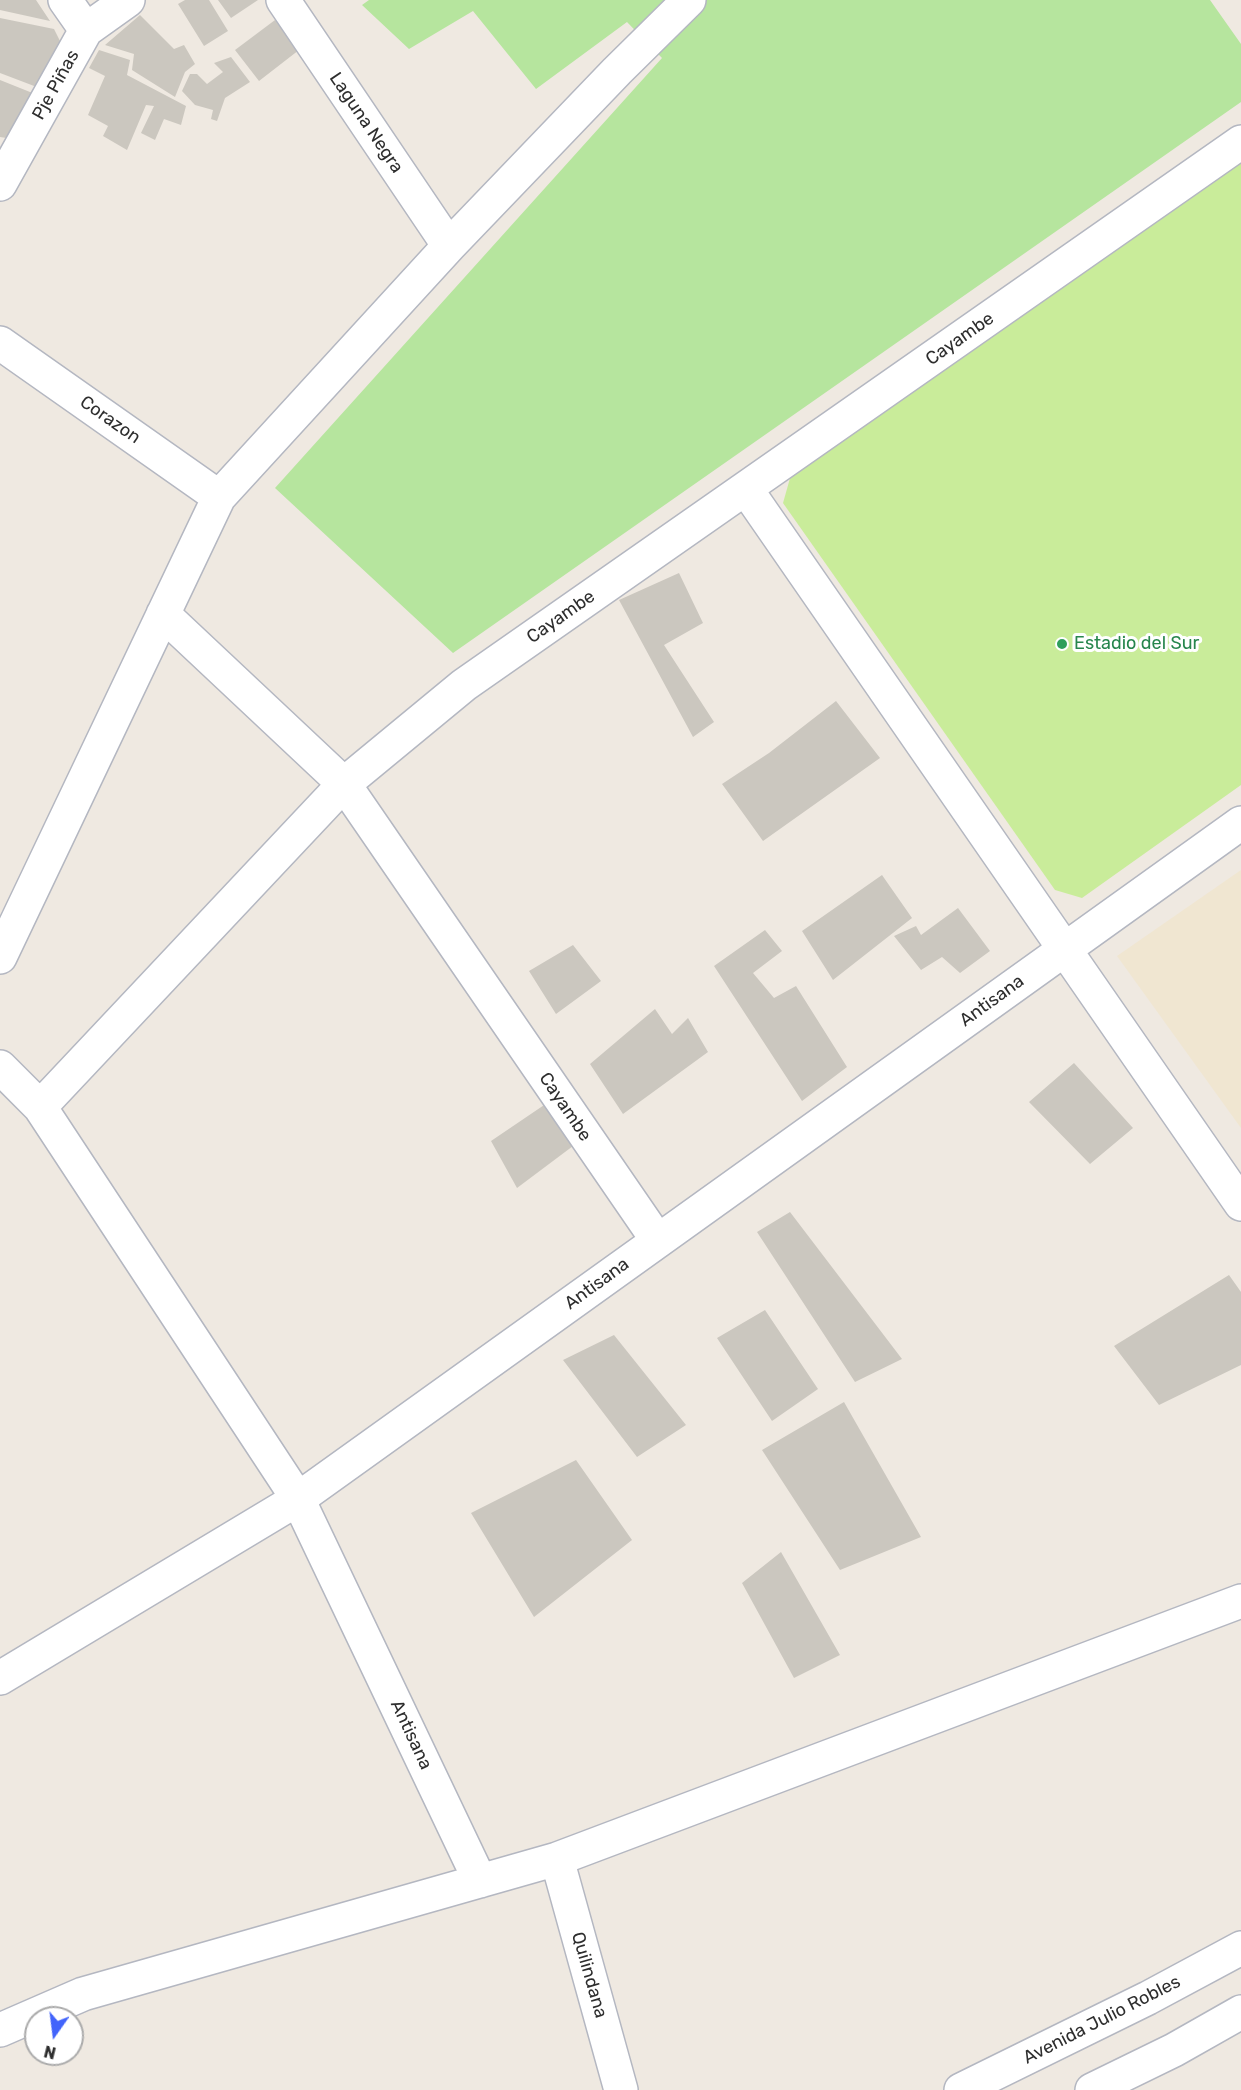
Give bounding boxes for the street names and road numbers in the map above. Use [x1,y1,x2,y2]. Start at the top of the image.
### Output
street label: Pje Piñas [28,46,84,124]
street label: Laguna Negra [324,69,408,177]
street label: Cayambe [922,308,998,370]
street label: Corazon [75,391,145,449]
street label: Cayambe [523,586,599,648]
street label: Antisana [956,970,1028,1032]
street label: Cayambe [534,1069,596,1145]
street label: Antisana [561,1253,633,1315]
street label: Antisana [386,1697,436,1773]
street label: Quilindana [566,1929,612,2021]
street label: Avenida Julio Robles [1020,1971,1184,2069]

